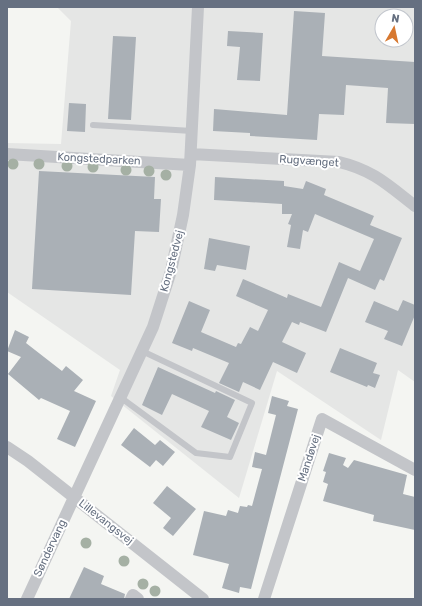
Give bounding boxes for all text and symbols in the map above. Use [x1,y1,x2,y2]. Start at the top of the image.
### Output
north arrow [374,8,414,48]
text: N [391,12,400,26]
street label: Kongstedparken [57,150,141,168]
street label: Rugvænget [279,152,340,170]
street label: Kongstedvej [158,229,187,293]
street label: Mandøvej [295,433,323,483]
street label: Lillevangsvej [76,497,136,547]
street label: Søndervang [31,517,69,579]

